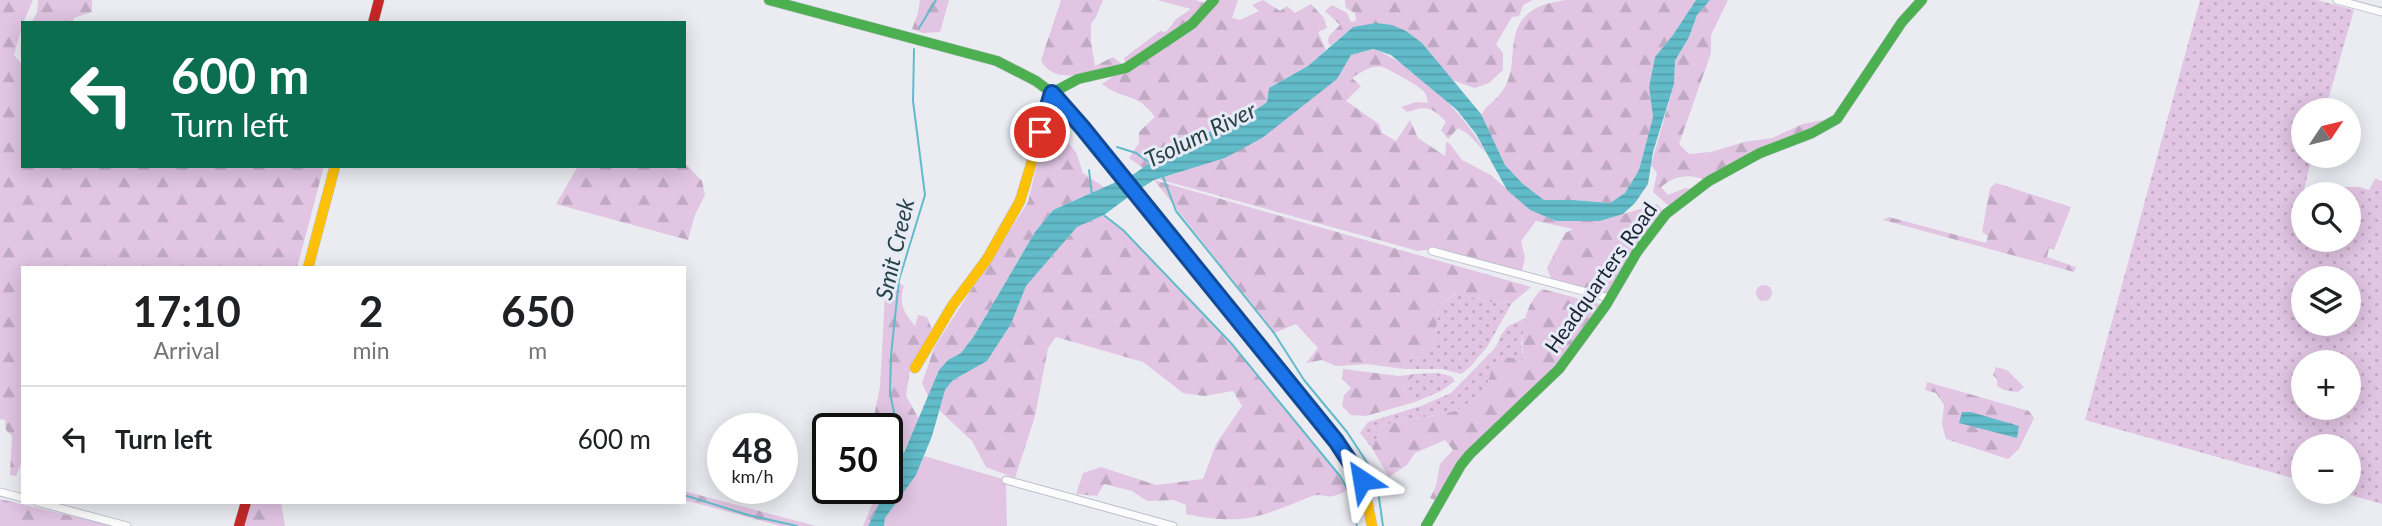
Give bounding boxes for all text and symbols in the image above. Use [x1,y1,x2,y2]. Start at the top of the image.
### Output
text: 600 m [171,46,309,104]
icon: left [56,49,147,140]
water label: Tsolum River [1140,95,1261,173]
north arrow [2291,98,2361,168]
map controls [2291,98,2361,504]
pin [1010,102,1070,162]
text: Turn left [171,105,288,144]
icon: arrive [1021,113,1059,151]
button: search [2291,182,2361,252]
water label: Smit Creek [869,195,919,302]
street label: Headquarters Road [1539,197,1661,357]
button: layers [2291,266,2361,336]
text: 17:10 [133,286,241,336]
text: 2 [359,286,383,336]
text: 650 [501,286,574,336]
text: Arrival [154,336,220,364]
text: min [352,336,390,364]
text: m [528,336,547,364]
button: + [2291,350,2361,420]
speed limit sign: 50 [812,413,903,504]
icon: left [56,420,94,458]
text: Turn left [115,423,212,455]
text: 600 m [578,423,651,455]
text: 48 [732,428,773,470]
button: − [2291,434,2361,504]
position arrow [1325,443,1399,517]
text: km/h [731,465,774,487]

